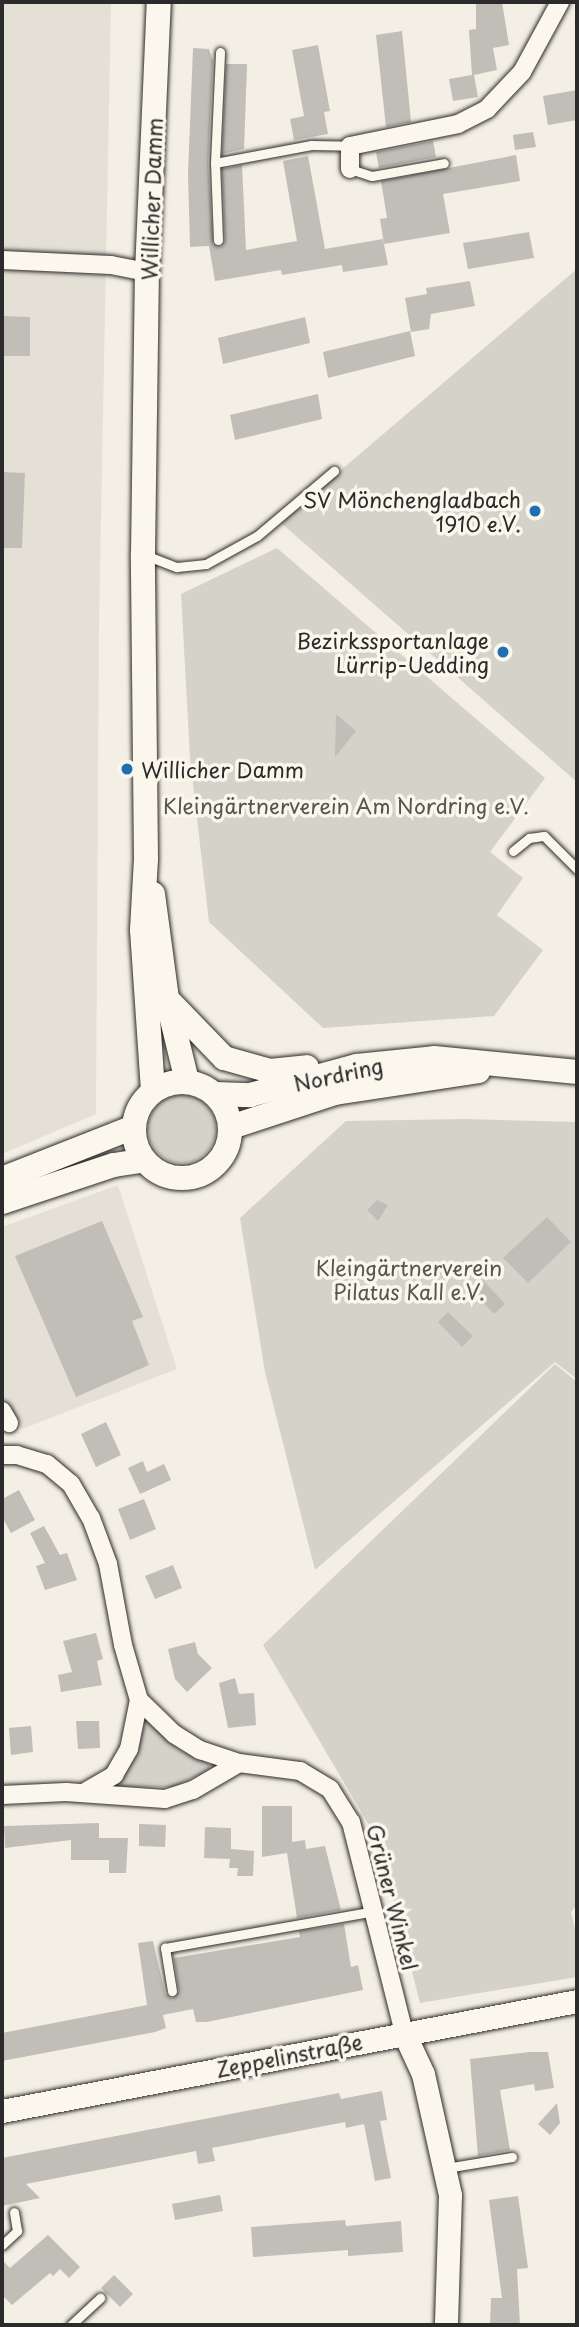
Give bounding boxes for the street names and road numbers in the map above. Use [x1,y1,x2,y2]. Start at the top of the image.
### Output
street label: Willicher Damm [136,116,166,282]
street label: Nordring [291,1052,385,1096]
street label: Grüner Winkel [362,1820,424,1974]
street label: Zeppelinstraße [214,2028,364,2082]

